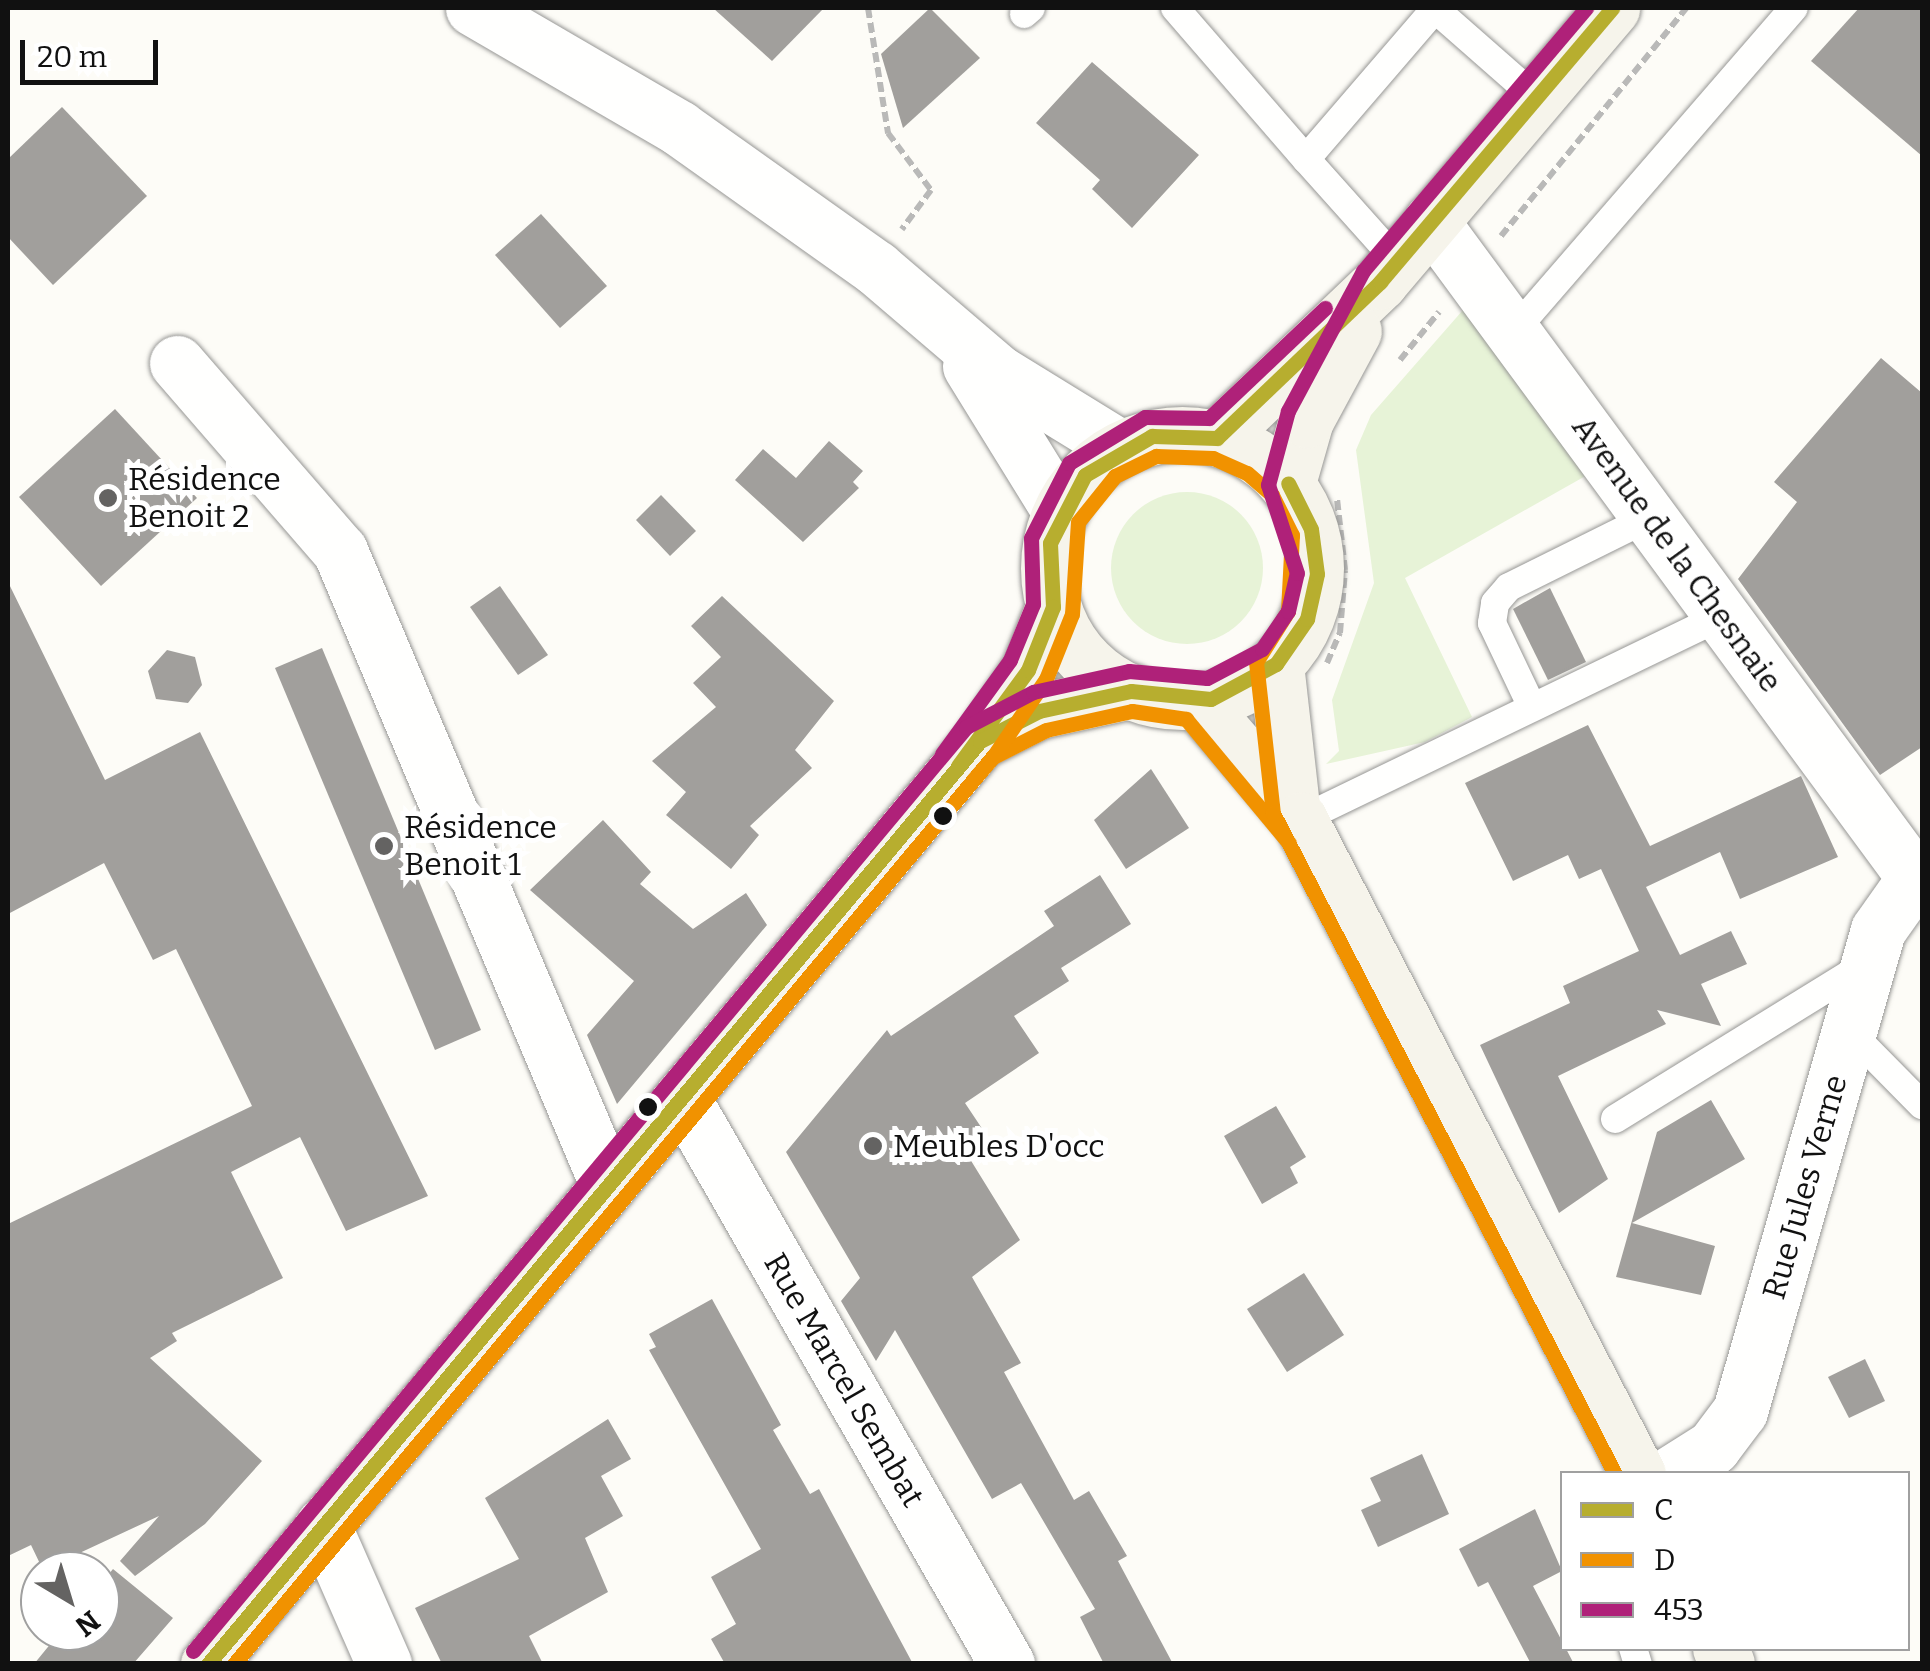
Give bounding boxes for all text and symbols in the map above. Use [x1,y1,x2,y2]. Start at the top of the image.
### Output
scale bar [25,20,162,82]
text: 20 m [37,39,107,75]
street label: Avenue de la Chesnaie [1564,409,1790,699]
place label: Résidence Benoit 2 [128,461,281,536]
marker: Résidence Benoit 2 [97,487,119,509]
unlabelled marker [933,806,953,826]
place label: Résidence Benoit 1 [404,809,557,884]
marker: Résidence Benoit 1 [373,835,395,857]
street label: Rue Jules Verne [1755,1070,1855,1304]
unlabelled marker [638,1097,658,1117]
place label: Meubles D'occ [893,1127,1105,1165]
marker: Meubles D'occ [862,1135,884,1157]
street label: Rue Marcel Sembat [756,1246,932,1514]
legend [1560,1471,1910,1651]
text: C [1654,1492,1673,1528]
text: D [1654,1542,1676,1578]
north arrow [20,1551,120,1651]
text: 453 [1654,1592,1704,1628]
text: N [69,1604,106,1643]

